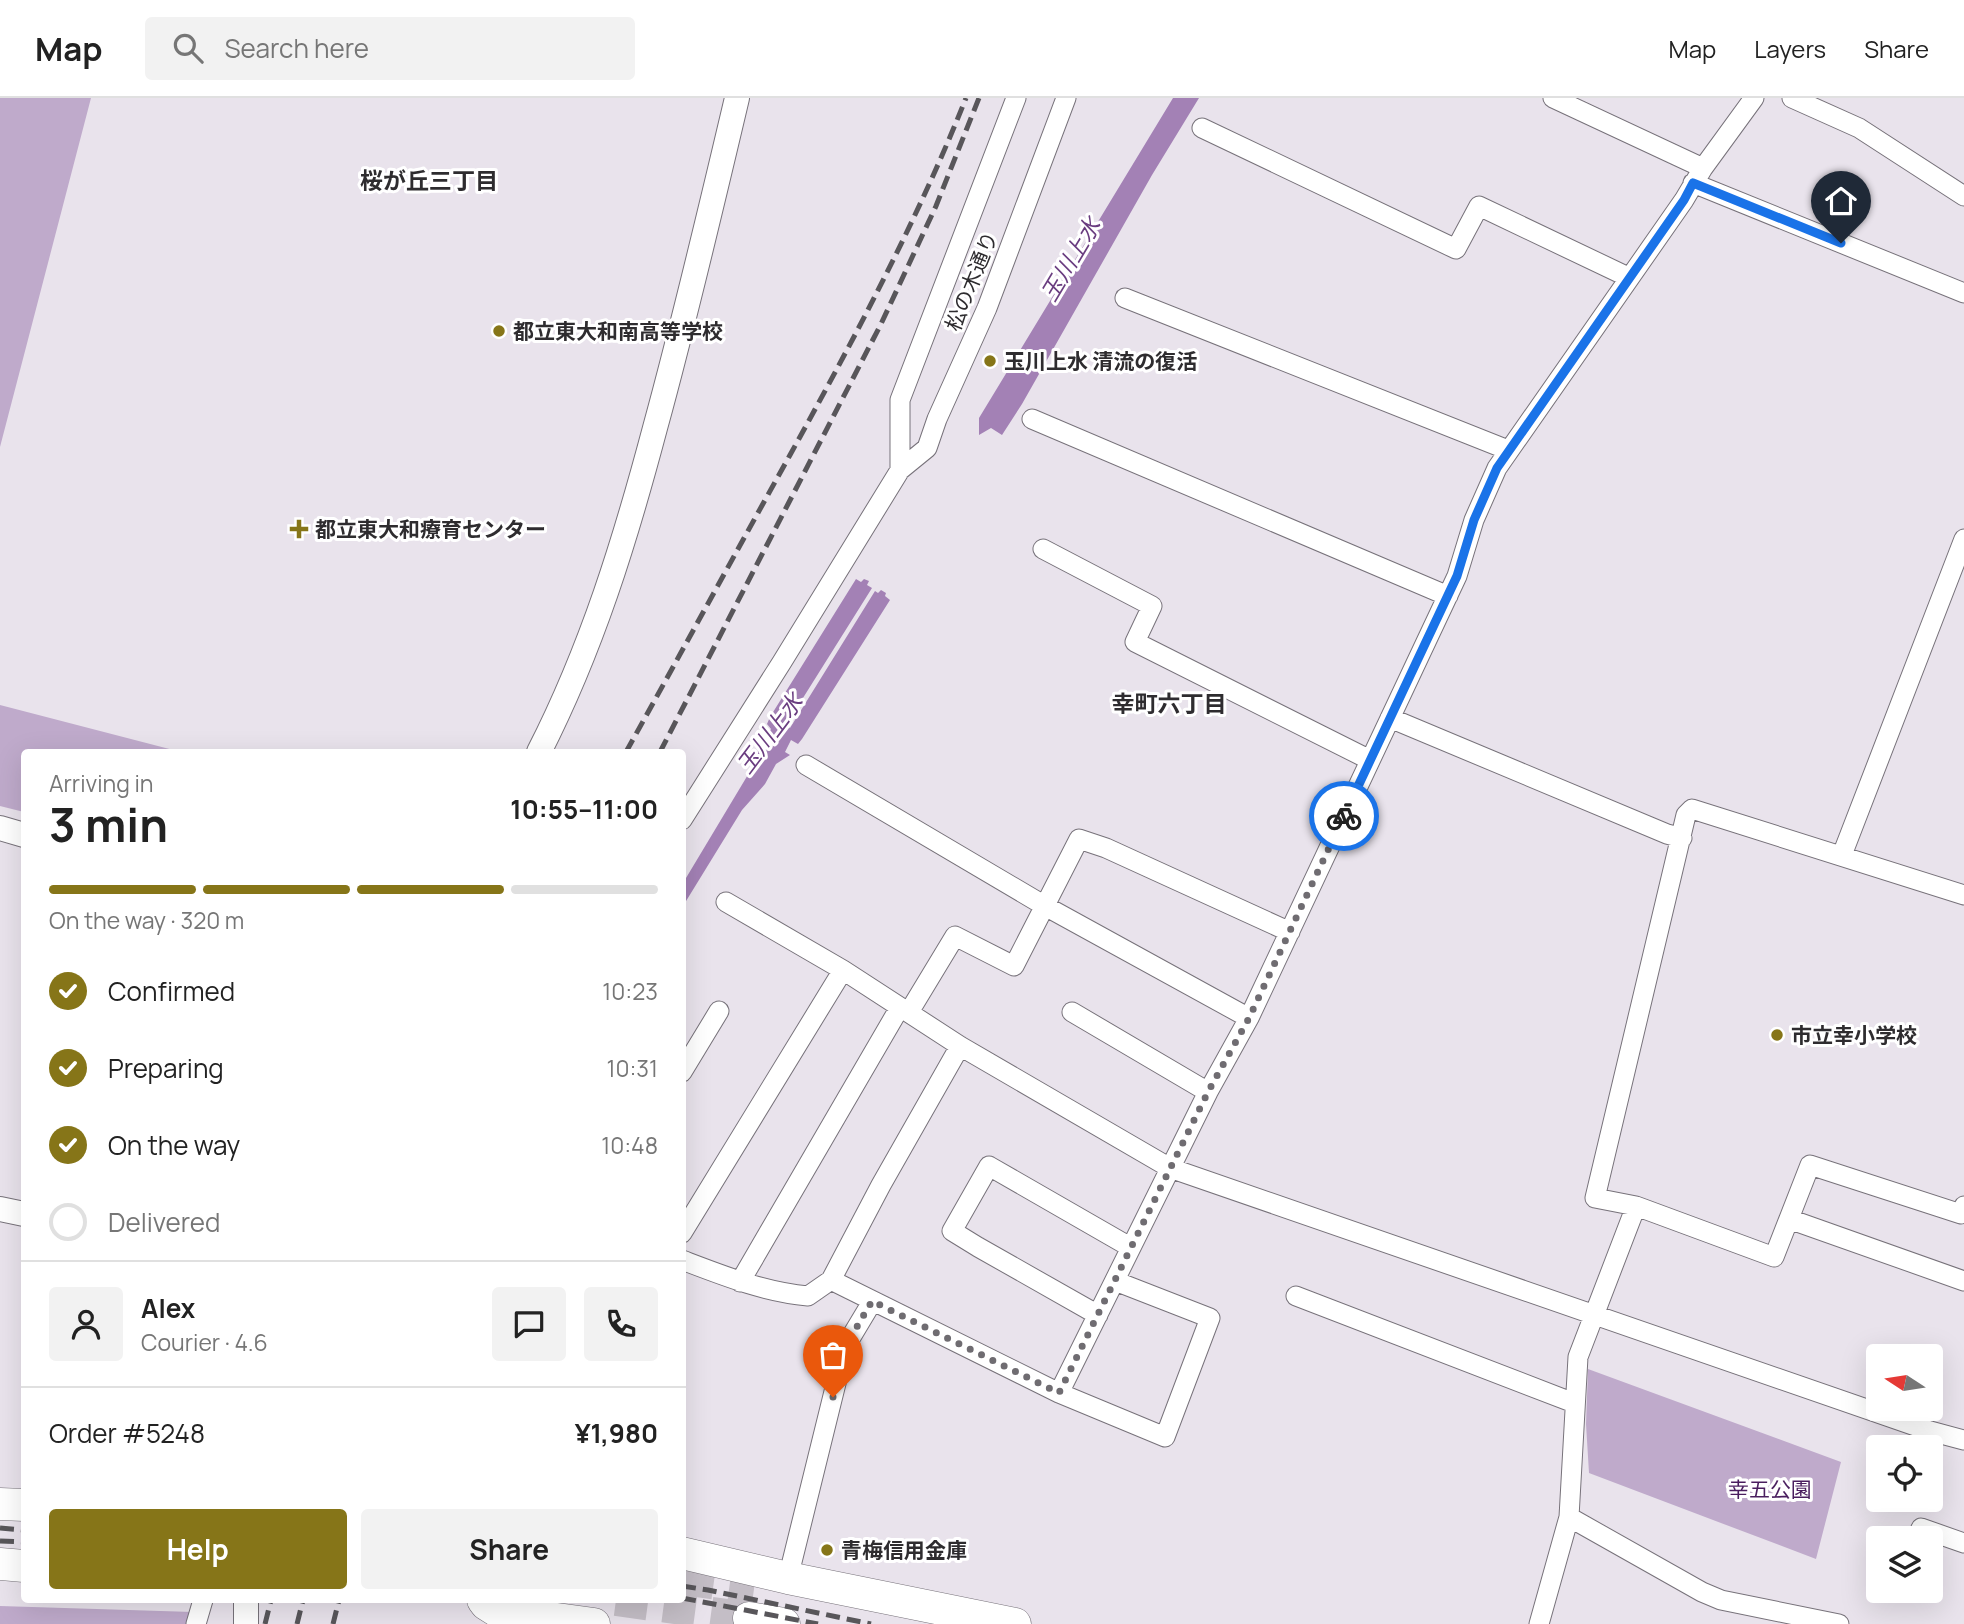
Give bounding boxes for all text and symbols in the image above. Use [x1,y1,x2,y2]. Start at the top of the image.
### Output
search box [145,17,635,80]
text: Map [35,26,103,71]
icon: search [169,29,207,67]
text: Search here [225,30,369,66]
text: Map [1669,32,1716,65]
text: Layers [1754,32,1826,65]
text: Share [1864,32,1929,65]
district label: 桜が丘三丁目 [360,164,498,196]
pin [1811,171,1871,243]
icon: home [1822,182,1860,220]
water label: 玉川上水 [1033,209,1109,307]
street label: 松の木通り [938,227,1004,335]
place label: 都立東大和南高等学校 [513,317,723,345]
marker: 都立東大和南高等学校 [491,323,507,339]
place label: 玉川上水 清流の復活 [1004,347,1197,375]
marker: 玉川上水 清流の復活 [982,353,998,369]
place label: 都立東大和療育センター [315,515,546,543]
marker: 都立東大和療育センター [289,519,309,539]
water label: 玉川上水 [729,684,811,779]
district label: 幸町六丁目 [1112,687,1227,719]
text: Arriving in [49,767,154,799]
courier [1309,781,1379,851]
text: 10:55–11:00 [510,791,658,827]
text: 3 min [49,793,168,856]
icon: bike [1325,797,1363,835]
text: On the way · 320 m [49,904,244,936]
icon: check [49,972,87,1010]
text: Confirmed [108,973,235,1009]
text: 10:23 [602,975,658,1007]
place label: 市立幸小学校 [1791,1021,1917,1049]
marker: 市立幸小学校 [1769,1027,1785,1043]
icon: check [49,1049,87,1087]
text: Preparing [108,1050,224,1086]
text: 10:31 [606,1052,658,1084]
icon: check [49,1126,87,1164]
text: On the way [108,1127,240,1163]
text: 10:48 [601,1129,658,1161]
text: Delivered [108,1204,220,1240]
button: person [49,1287,123,1361]
button: chat [492,1287,566,1361]
button: phone [584,1287,658,1361]
text: Alex [141,1290,195,1326]
pin [803,1325,863,1397]
text: Courier · 4.6 [141,1326,268,1358]
icon: bag [814,1336,852,1374]
north arrow [1866,1344,1942,1421]
map controls [1866,1344,1943,1603]
text: Order #5248 [49,1415,205,1451]
text: ¥1,980 [575,1415,658,1451]
button: locate [1866,1435,1943,1512]
park label: 幸五公園 [1728,1475,1812,1503]
button: Help [49,1509,347,1589]
button: Share [361,1509,658,1589]
button: layers [1866,1526,1943,1603]
place label: 青梅信用金庫 [841,1536,967,1564]
marker: 青梅信用金庫 [819,1542,835,1558]

